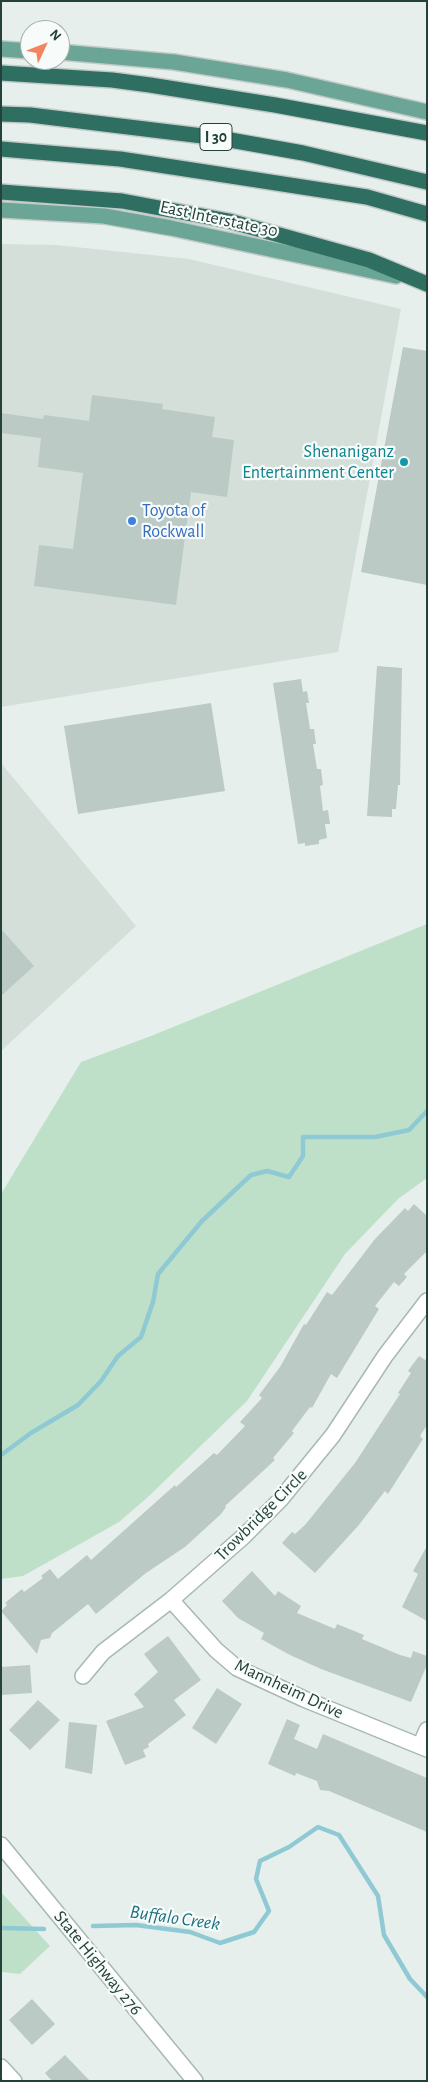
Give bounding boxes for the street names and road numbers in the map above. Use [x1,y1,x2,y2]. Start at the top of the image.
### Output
road number: I 30 [200,124,232,150]
street label: East Interstate 30 [158,196,280,242]
street label: Trowbridge Circle [210,1464,312,1566]
street label: Mannheim Drive [231,1654,347,1724]
street label: State Highway 276 [49,1906,147,2020]

